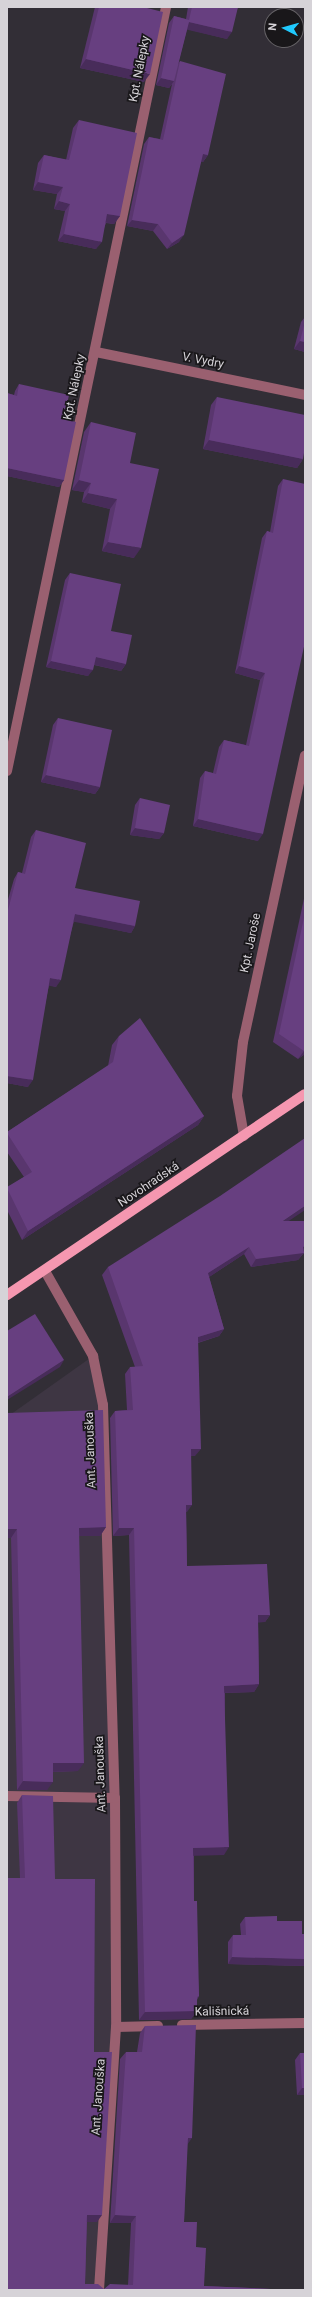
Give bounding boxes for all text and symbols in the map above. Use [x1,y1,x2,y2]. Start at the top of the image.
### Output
north arrow [264,8,304,48]
text: N [266,22,279,31]
street label: Kpt. Nálepky [127,35,153,103]
street label: V. Vydry [181,350,225,372]
street label: Kpt. Nálepky [61,353,89,421]
street label: Kpt. Jaroše [238,912,264,974]
street label: Novohradská [116,1159,182,1211]
street label: Ant. Janouška [82,1411,100,1489]
street label: Ant. Janouška [92,1735,110,1813]
street label: Kališnická [195,2004,249,2020]
street label: Ant. Janouška [89,2058,109,2136]

